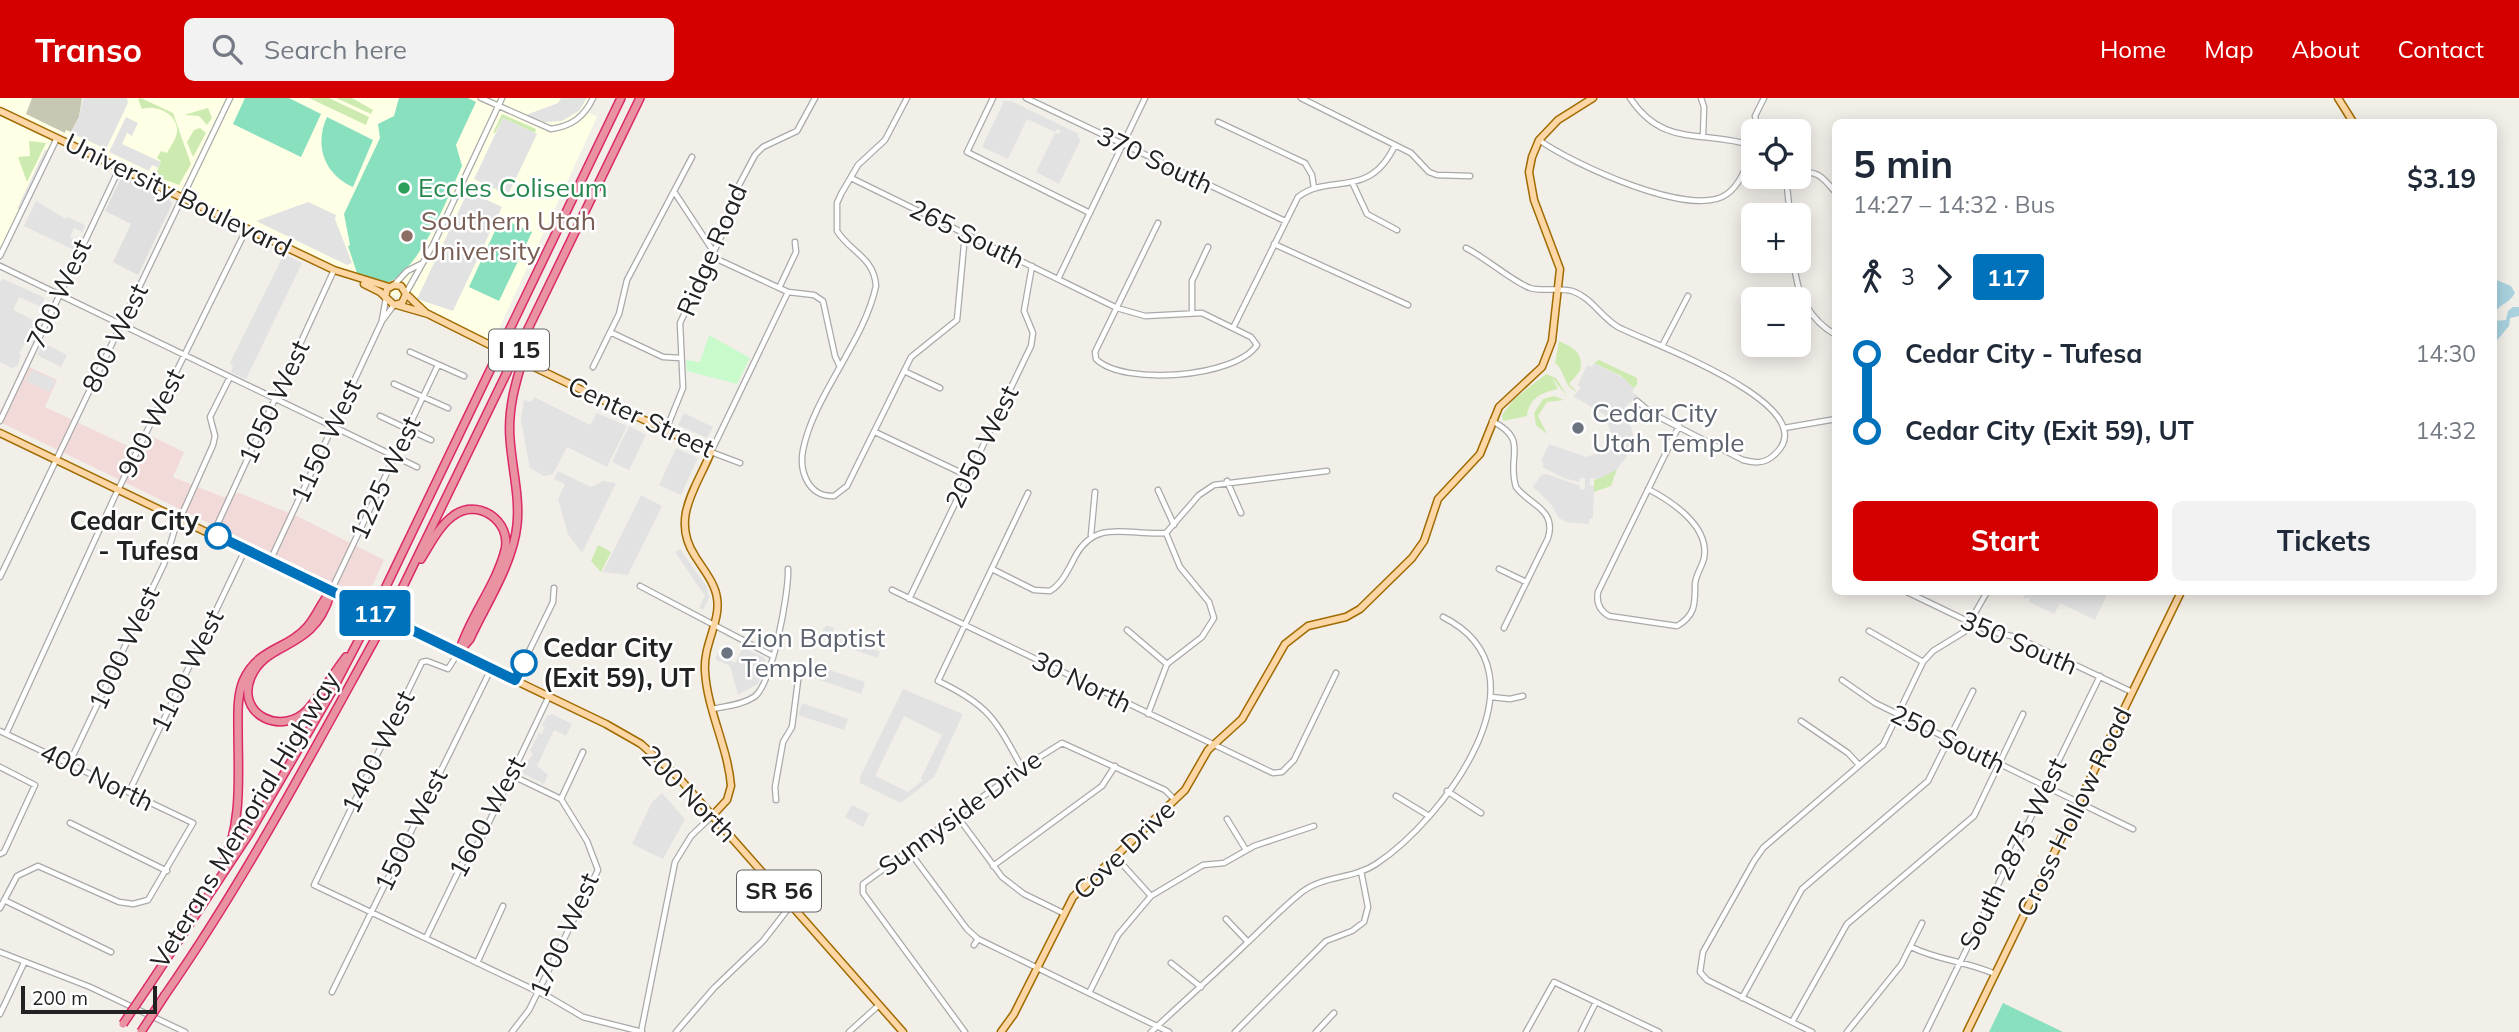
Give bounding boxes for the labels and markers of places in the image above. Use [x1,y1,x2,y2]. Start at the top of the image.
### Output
place label: Eccles Coliseum [418,171,608,204]
marker: Eccles Coliseum [396,180,412,196]
place label: Southern Utah University [421,204,596,267]
marker: Southern Utah University [399,228,415,244]
place label: Cedar City Utah Temple [1592,396,1744,459]
marker: Cedar City Utah Temple [1570,420,1586,436]
place label: Cedar City - Tufesa [69,504,200,567]
marker: Cedar City - Tufesa [205,523,231,549]
place label: Zion Baptist Temple [741,621,885,684]
place label: Cedar City (Exit 59), UT [543,631,695,694]
marker: Zion Baptist Temple [719,645,735,661]
marker: Cedar City (Exit 59), UT [511,650,537,676]

